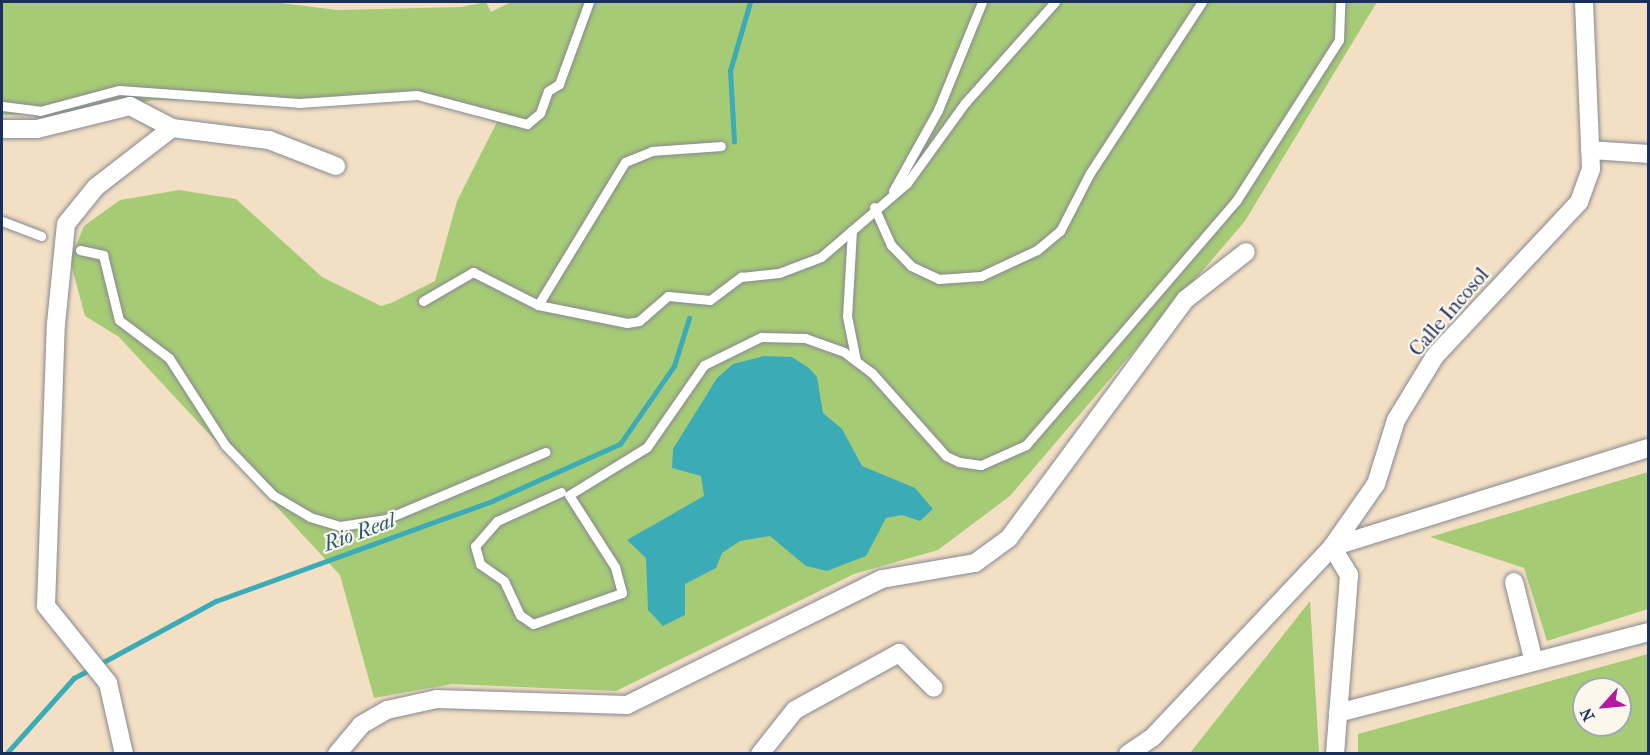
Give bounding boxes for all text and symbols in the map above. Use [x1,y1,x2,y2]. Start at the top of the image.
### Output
street label: Calle Incosol [1404,263,1494,361]
water label: Rio Real [320,507,398,557]
north arrow [1572,677,1632,737]
text: N [1576,705,1599,724]

